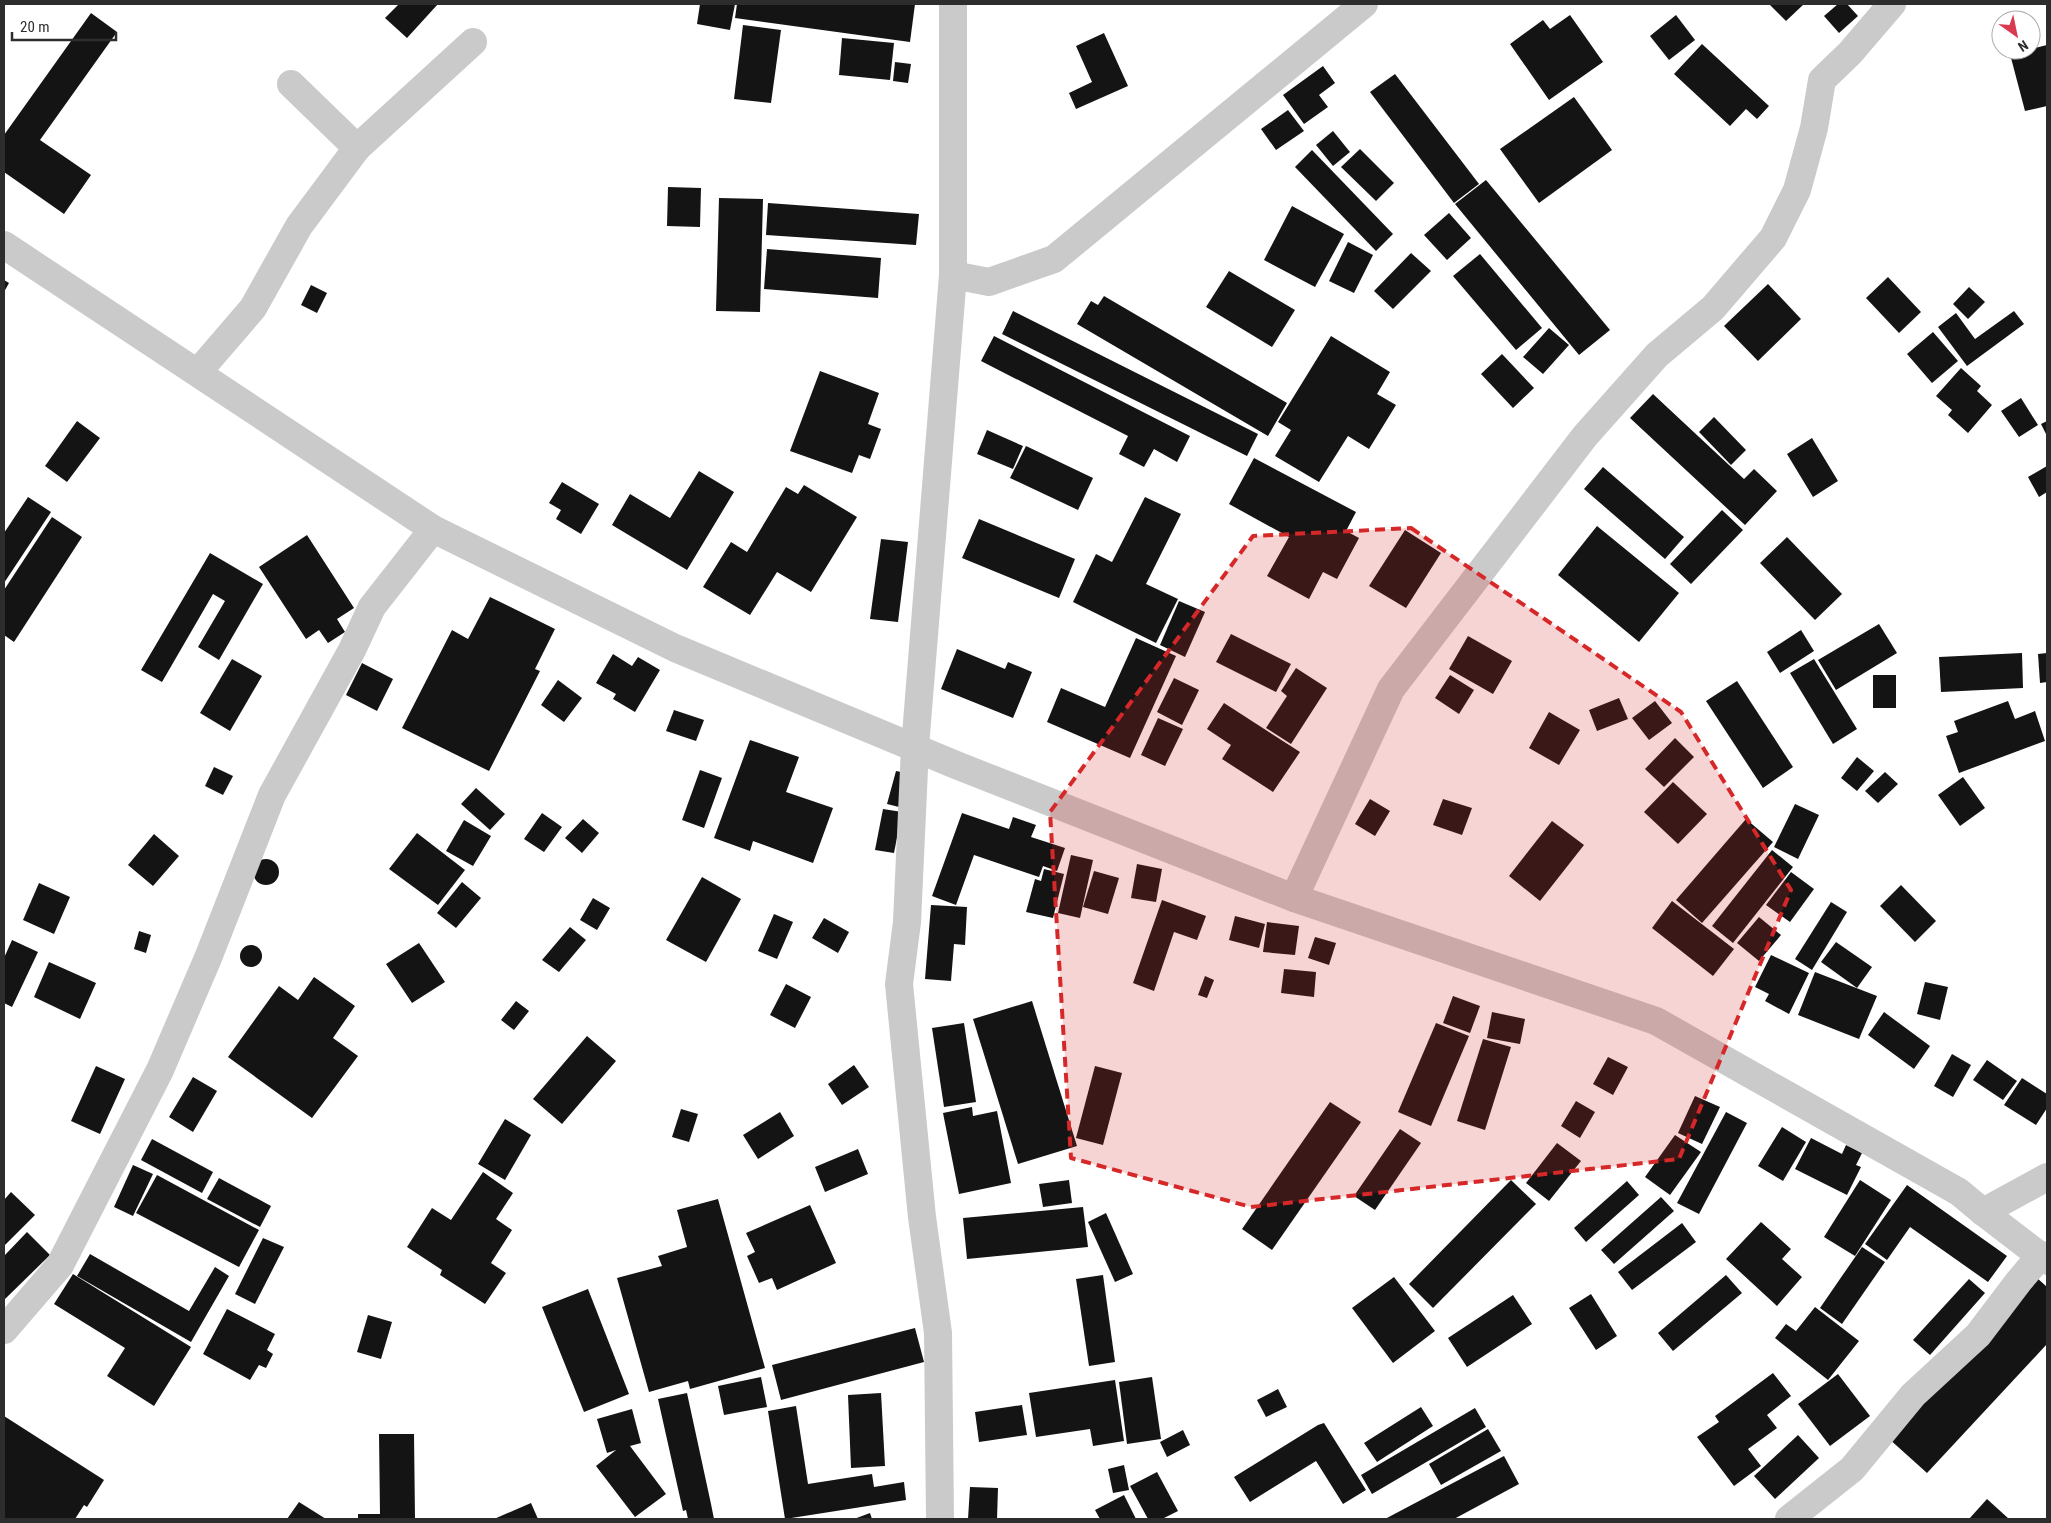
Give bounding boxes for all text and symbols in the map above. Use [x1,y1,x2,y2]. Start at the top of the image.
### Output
scale bar [12,10,116,42]
north arrow [1991,10,2041,60]
text: 20 m [20,18,50,36]
text: N [2015,37,2031,55]

